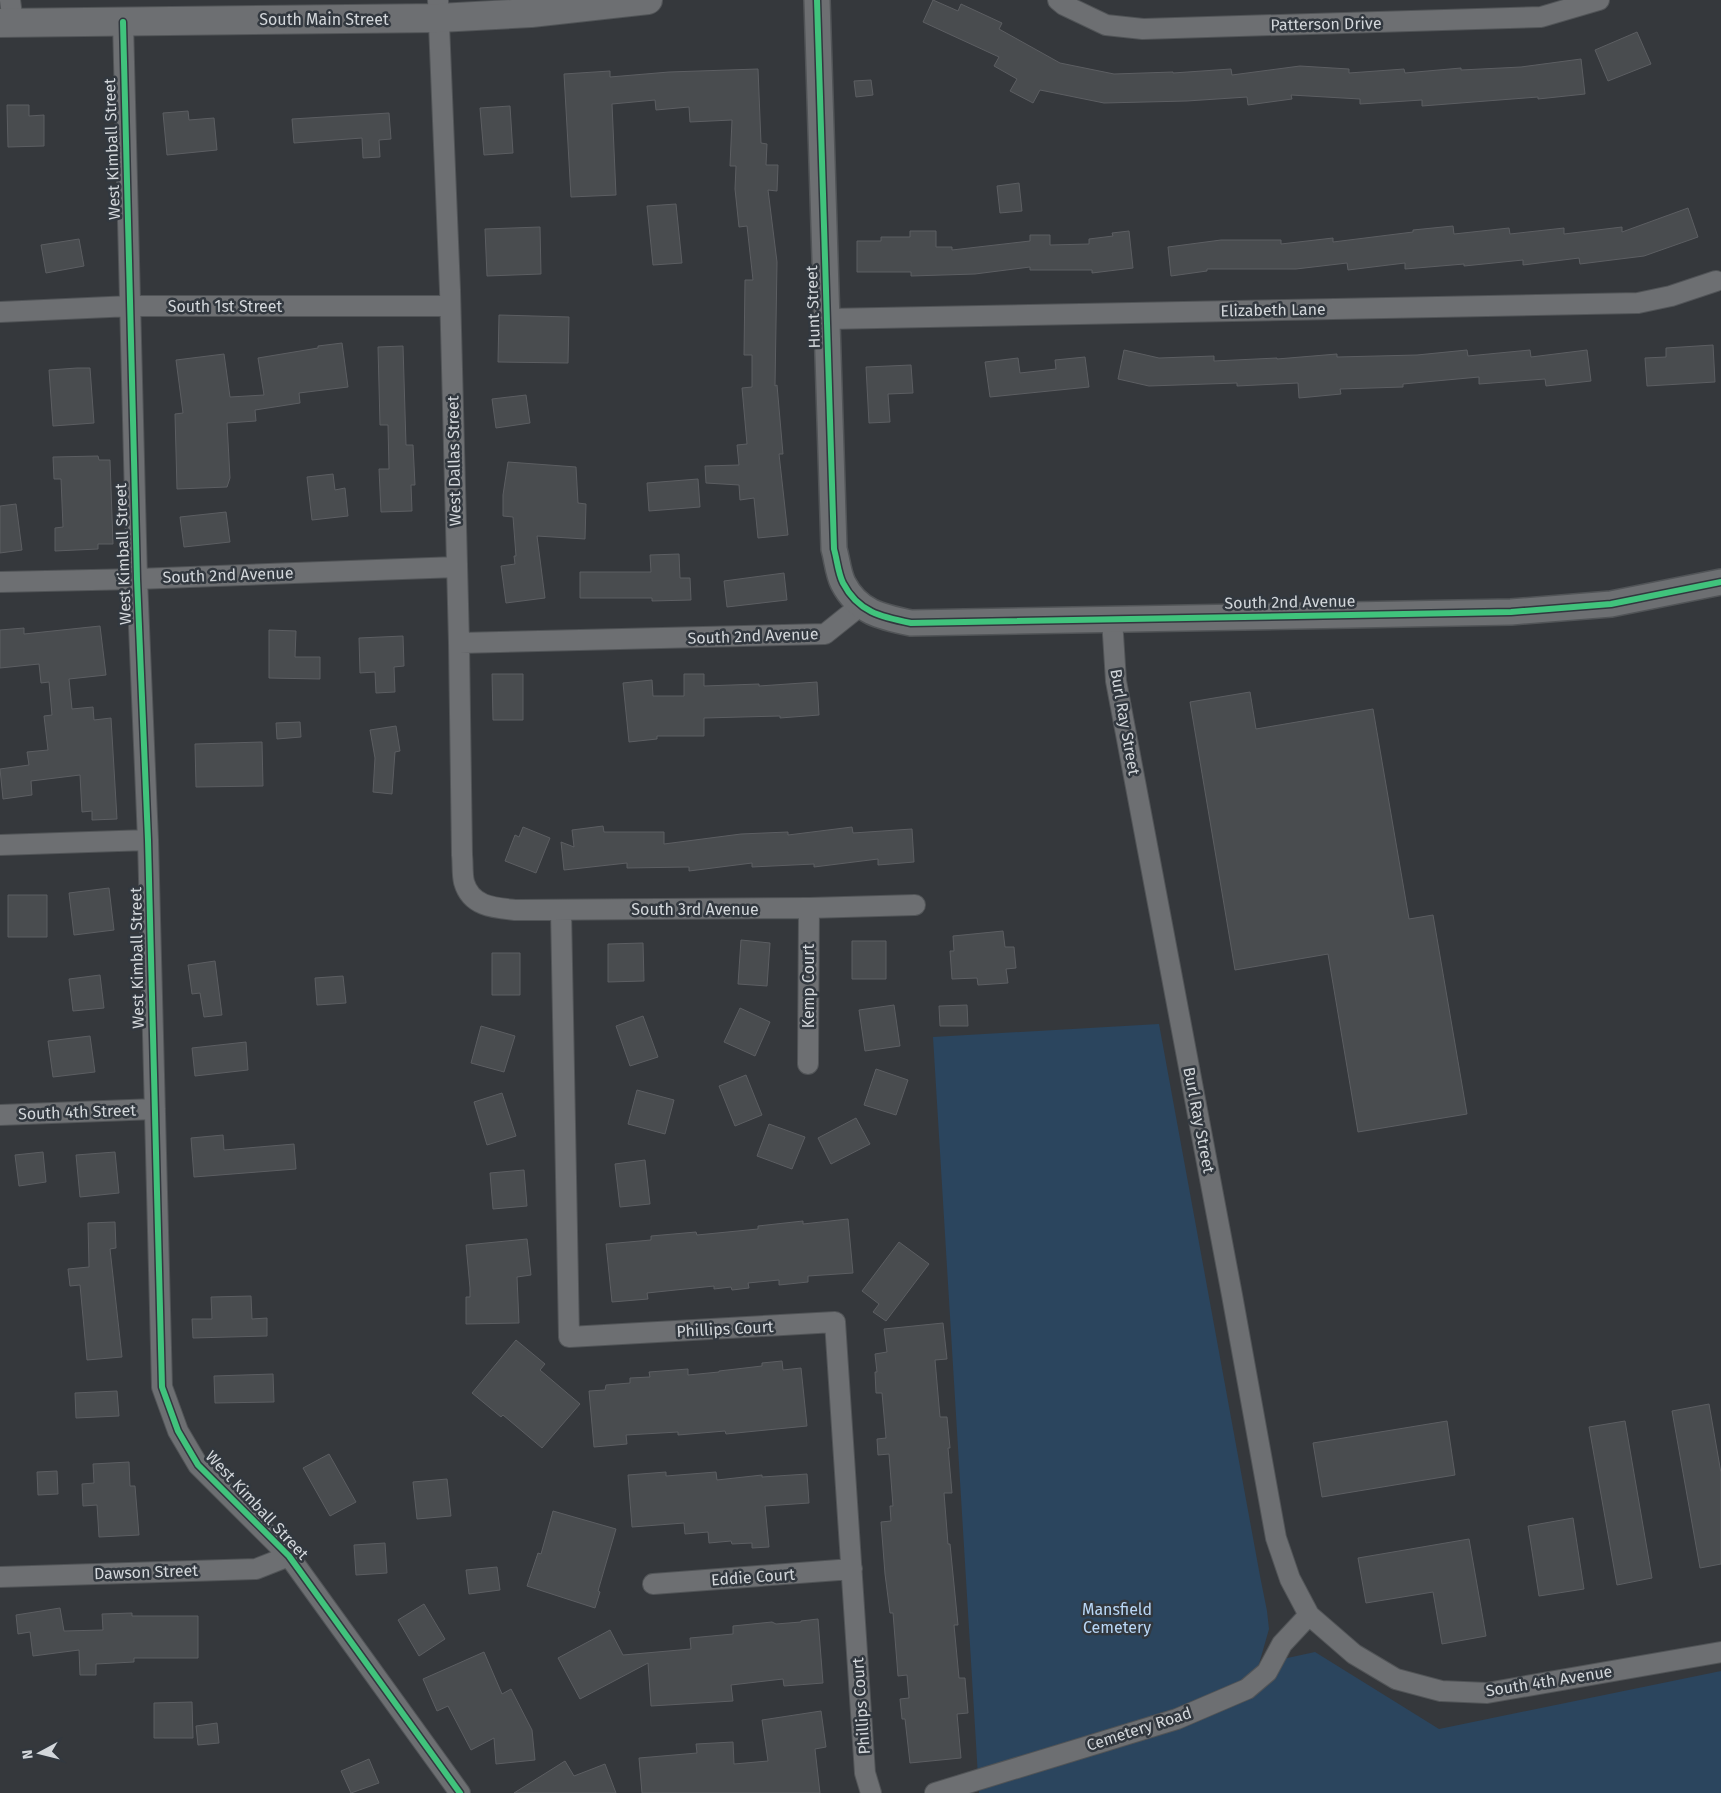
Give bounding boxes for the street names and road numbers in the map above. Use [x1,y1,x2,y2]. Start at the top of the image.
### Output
street label: South Main Street [259,10,389,29]
street label: Patterson Drive [1270,14,1382,34]
street label: West Kimball Street [100,78,124,220]
street label: Hunt Street [802,265,824,349]
street label: South 1st Street [168,297,283,316]
street label: Elizabeth Lane [1220,300,1326,320]
street label: West Dallas Street [443,395,465,527]
street label: West Kimball Street [111,483,135,625]
street label: South 2nd Avenue [162,563,294,587]
street label: South 2nd Avenue [1224,591,1356,613]
street label: South 2nd Avenue [687,624,819,648]
street label: Burl Ray Street [1106,667,1144,777]
street label: West Kimball Street [126,887,148,1029]
street label: South 3rd Avenue [631,900,759,919]
street label: Kemp Court [799,943,818,1028]
street label: Burl Ray Street [1179,1065,1219,1175]
street label: South 4th Street [18,1100,137,1124]
street label: Phillips Court [676,1317,774,1341]
street label: West Kimball Street [202,1447,312,1564]
street label: Dawson Street [94,1561,199,1583]
street label: Eddie Court [710,1565,796,1589]
street label: Phillips Court [848,1657,874,1755]
street label: South 4th Avenue [1484,1662,1614,1700]
street label: Cemetery Road [1084,1703,1194,1755]

